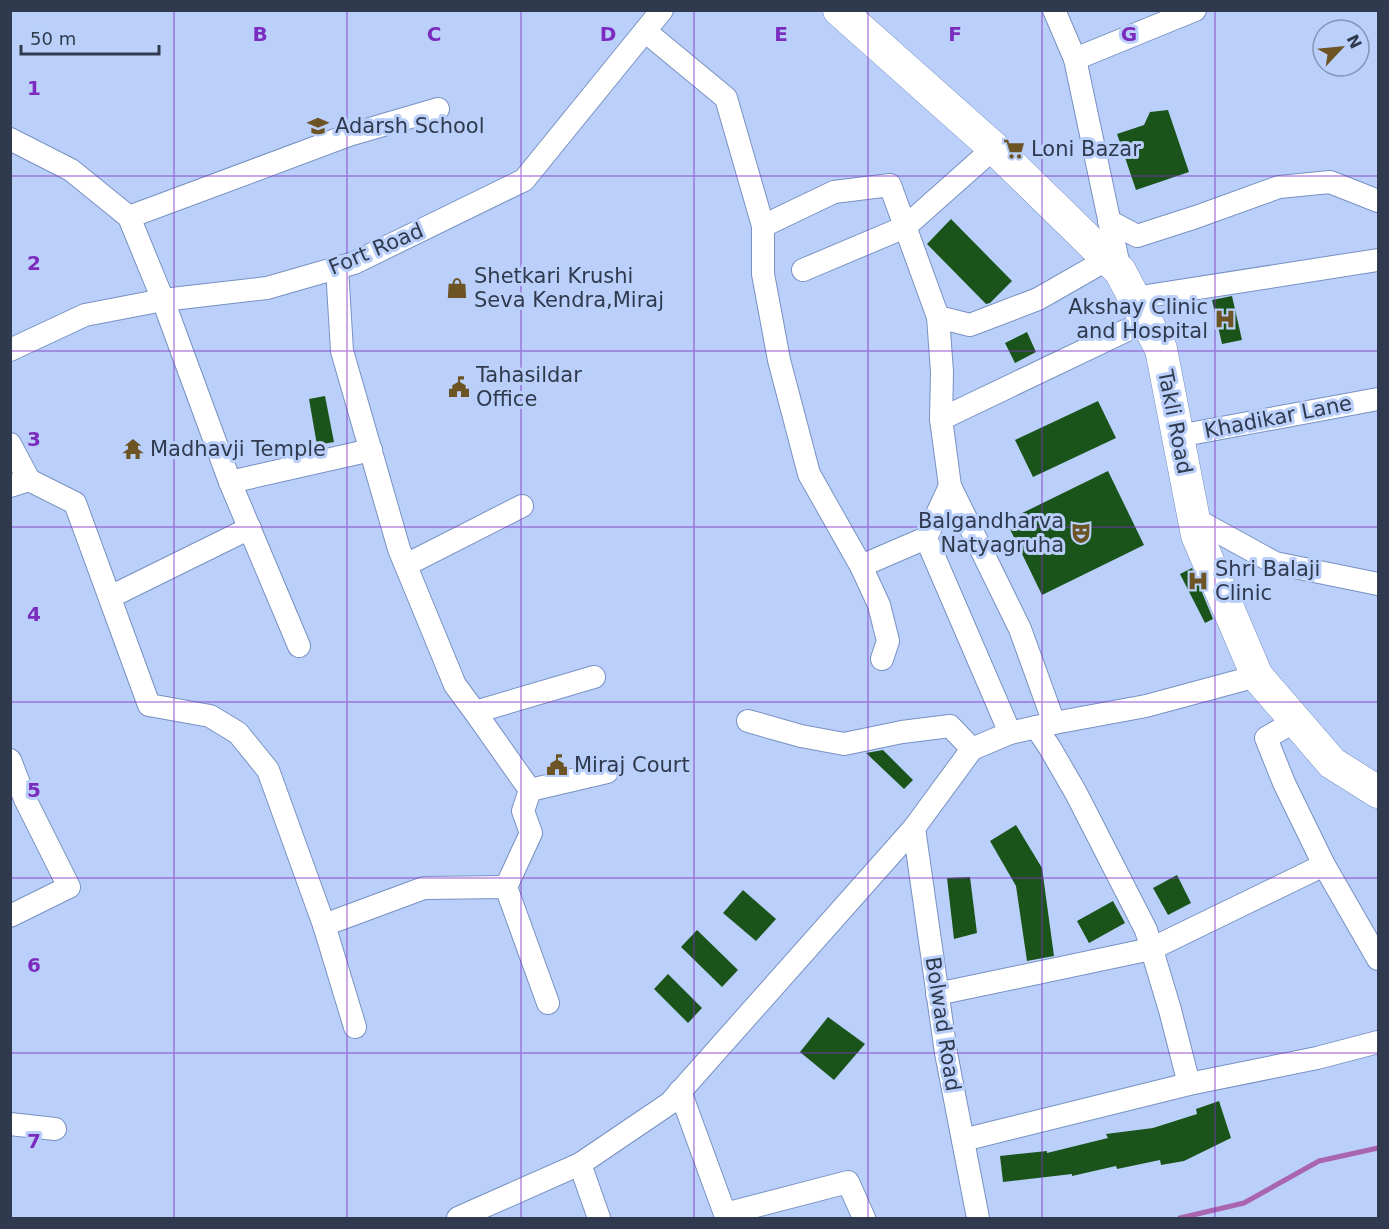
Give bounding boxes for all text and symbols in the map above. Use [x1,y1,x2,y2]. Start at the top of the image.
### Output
scale bar [21,18,159,56]
north arrow [1311,18,1371,78]
text: B [252,22,268,46]
text: C [427,22,441,46]
text: D [600,22,616,46]
text: E [774,22,788,46]
text: F [948,22,962,46]
text: G [1121,22,1137,46]
text: 50 m [30,28,76,49]
text: N [1343,31,1366,52]
text: 1 [27,76,41,100]
school or university icon: Adarsh School [306,114,330,138]
place label: Adarsh School [335,114,484,138]
supermarket icon: Loni Bazar [1002,137,1026,161]
place label: Loni Bazar [1031,137,1141,161]
street label: Fort Road [325,218,427,280]
text: 2 [27,251,41,275]
place label: Shetkari Krushi Seva Kendra,Miraj [474,264,664,312]
shop icon: Shetkari Krushi Seva Kendra,Miraj [445,276,469,300]
place label: Akshay Clinic and Hospital [1068,295,1208,343]
hospital icon: Akshay Clinic and Hospital [1213,307,1237,331]
place label: Tahasildar Office [475,363,582,411]
street label: Takli Road [1153,367,1197,476]
public building icon: Tahasildar Office [447,375,471,399]
street label: Khadikar Lane [1202,391,1354,443]
text: 3 [27,427,41,451]
temple icon: Madhavji Temple [121,437,145,461]
place label: Madhavji Temple [150,437,326,461]
place label: Balgandharva Natyagruha [918,509,1064,557]
theatre icon: Balgandharva Natyagruha [1069,521,1093,545]
place label: Shri Balaji Clinic [1215,557,1320,605]
hospital icon: Shri Balaji Clinic [1186,569,1210,593]
text: 4 [27,602,41,626]
public building icon: Miraj Court [545,753,569,777]
place label: Miraj Court [574,753,690,777]
text: 5 [27,778,41,802]
text: 6 [27,953,41,977]
street label: Bolwad Road [921,955,965,1093]
text: 7 [27,1129,41,1153]

